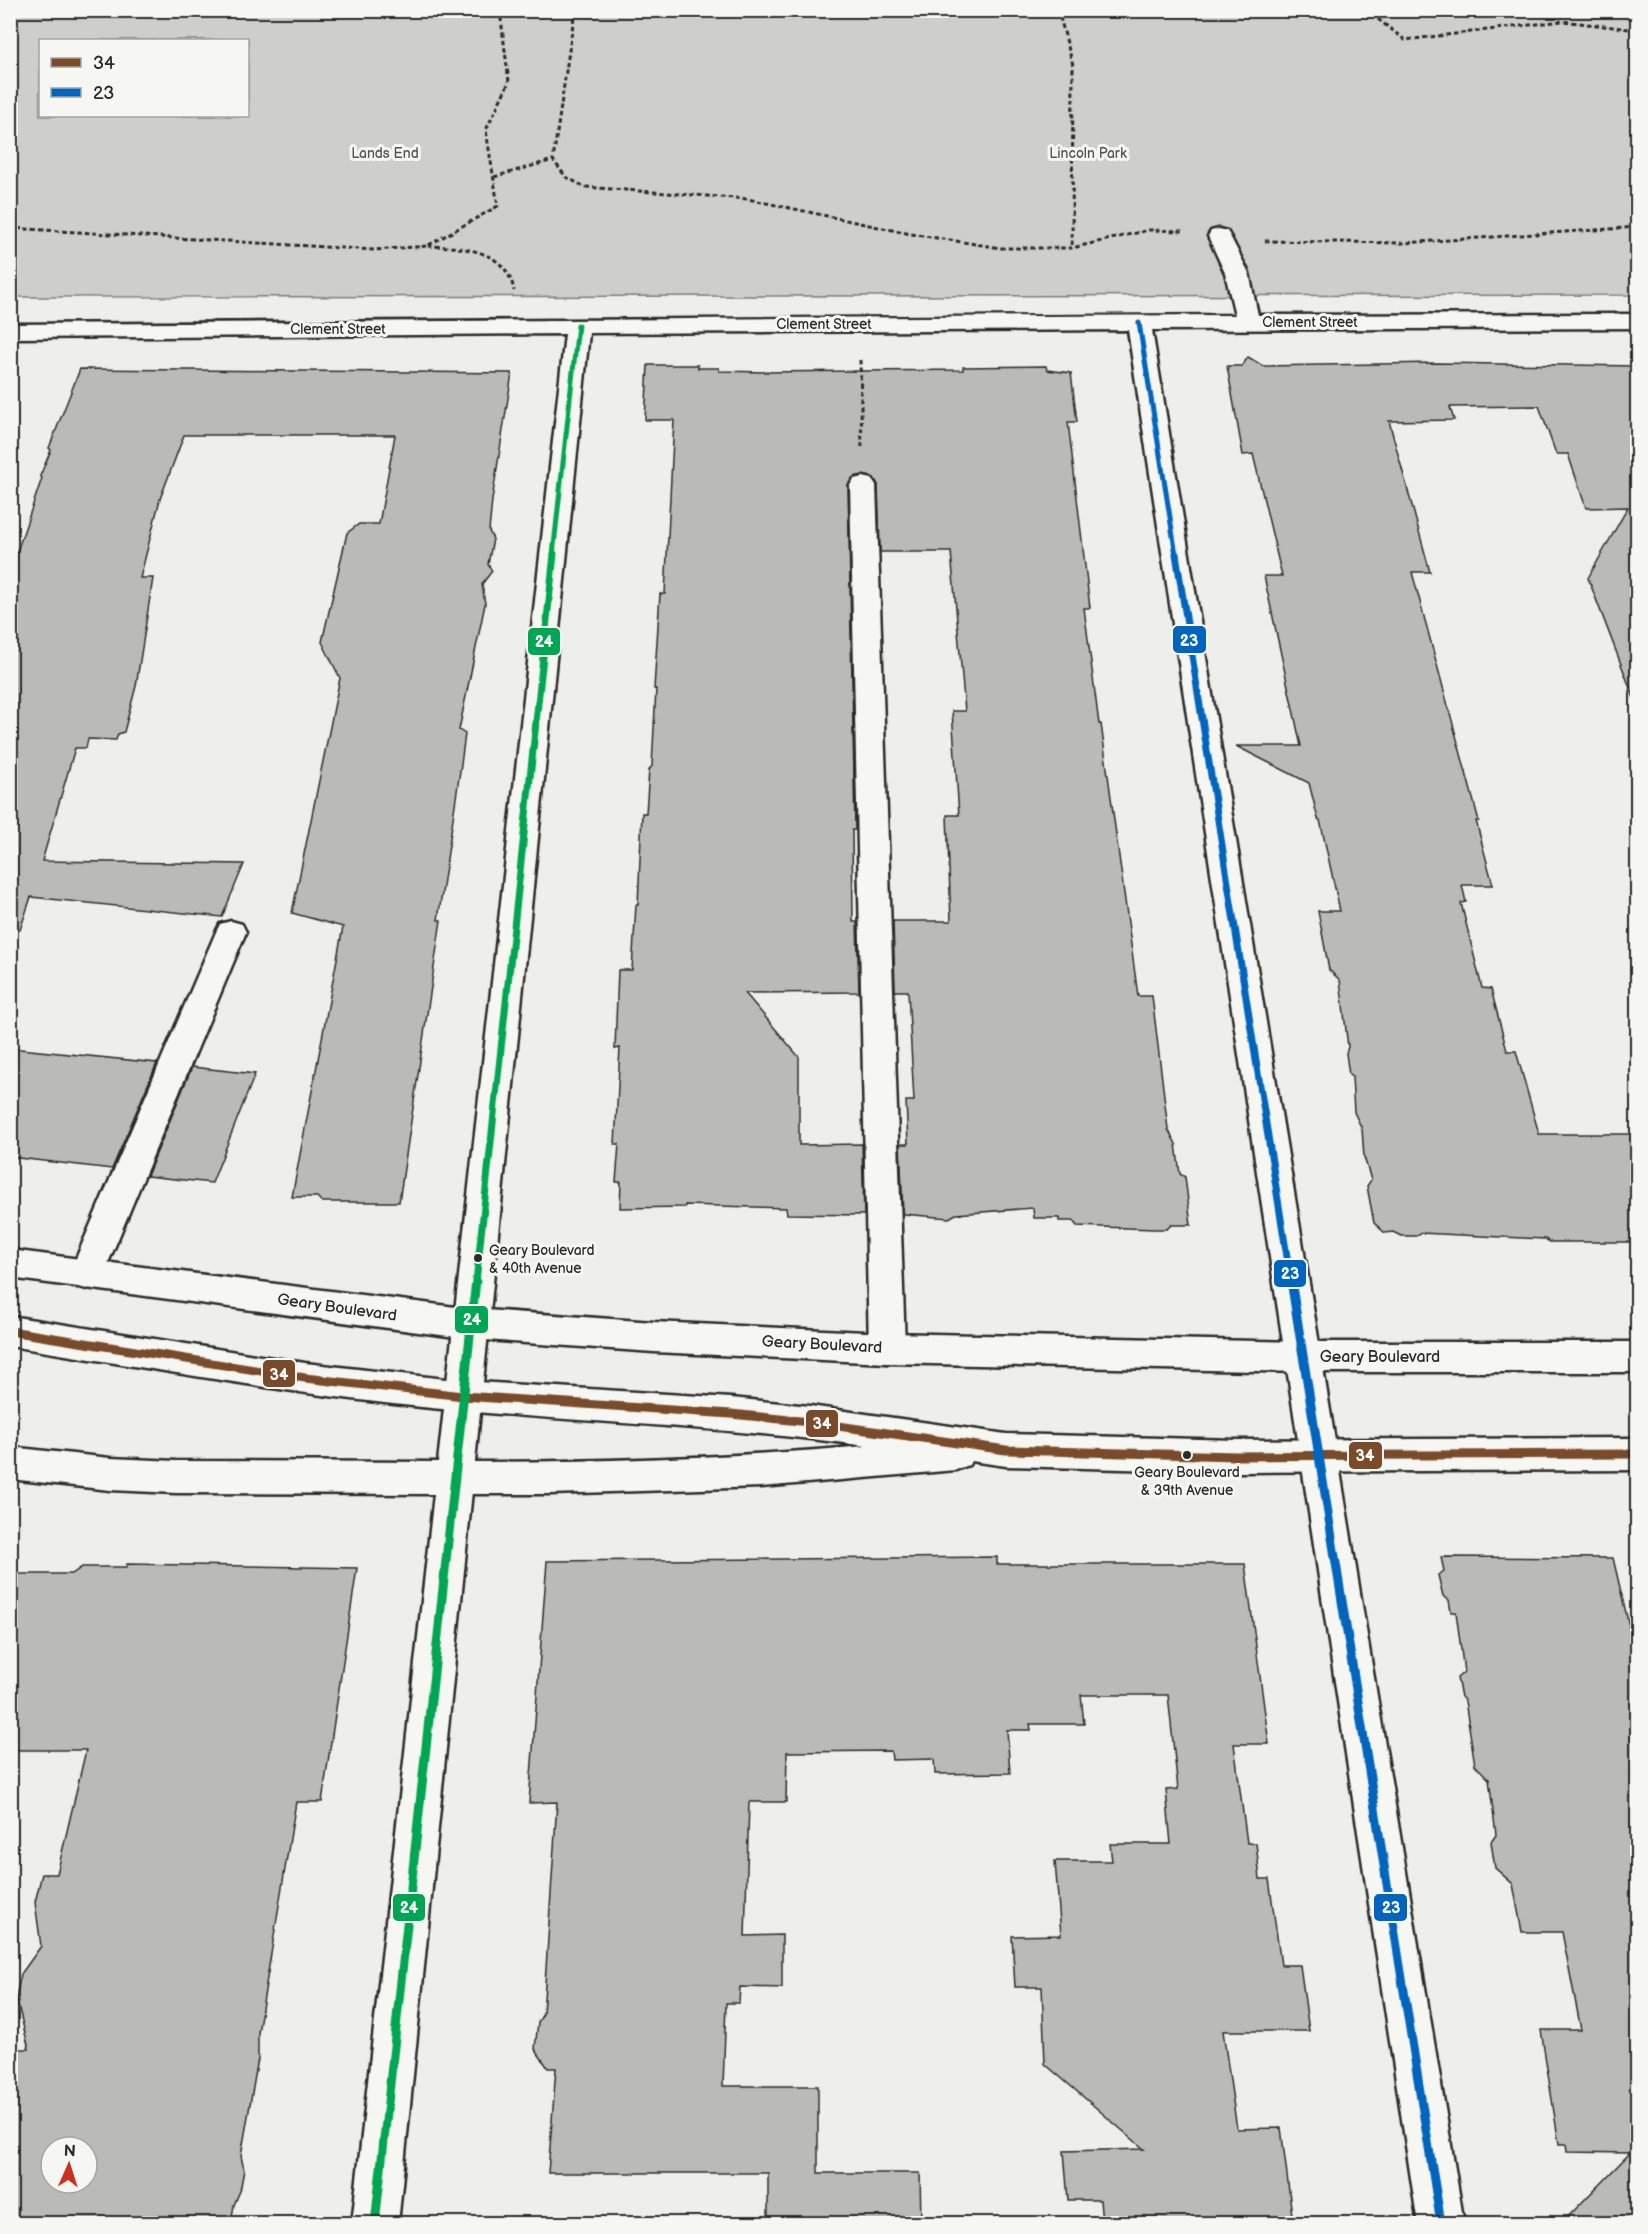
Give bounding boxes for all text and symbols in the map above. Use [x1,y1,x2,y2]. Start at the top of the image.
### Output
legend [39,39,249,117]
text: 34 [93,53,115,74]
text: 23 [93,83,114,104]
park label: Lands End [351,145,419,162]
park label: Lincoln Park [1049,145,1127,162]
street label: Clement Street [1262,314,1358,331]
street label: Clement Street [776,316,872,333]
street label: Clement Street [290,321,386,338]
line badge: 23 [1172,625,1207,654]
line badge: 24 [527,627,561,656]
text: 23 [1180,632,1198,651]
text: 24 [535,633,554,652]
place label: Geary Boulevard & 40th Avenue [489,1242,594,1277]
marker: Geary Boulevard & 40th Avenue [472,1252,484,1264]
line badge: 23 [1273,1259,1307,1288]
text: 23 [1281,1265,1299,1284]
street label: Geary Boulevard [276,1290,398,1326]
line badge: 24 [454,1305,489,1334]
text: 24 [463,1311,482,1330]
street label: Geary Boulevard [761,1332,883,1358]
street label: Geary Boulevard [1320,1348,1440,1367]
line badge: 34 [262,1359,296,1388]
text: 34 [270,1366,289,1385]
line badge: 34 [805,1409,839,1438]
text: 34 [813,1415,832,1434]
line badge: 34 [1348,1441,1383,1470]
text: 34 [1356,1447,1375,1466]
marker: Geary Boulevard & 39th Avenue [1181,1449,1193,1461]
place label: Geary Boulevard & 39th Avenue [1134,1464,1240,1499]
line badge: 24 [392,1893,426,1922]
line badge: 23 [1373,1893,1408,1922]
text: 24 [400,1899,419,1918]
text: 23 [1382,1899,1400,1918]
north arrow [39,2135,99,2195]
text: N [63,2142,76,2161]

